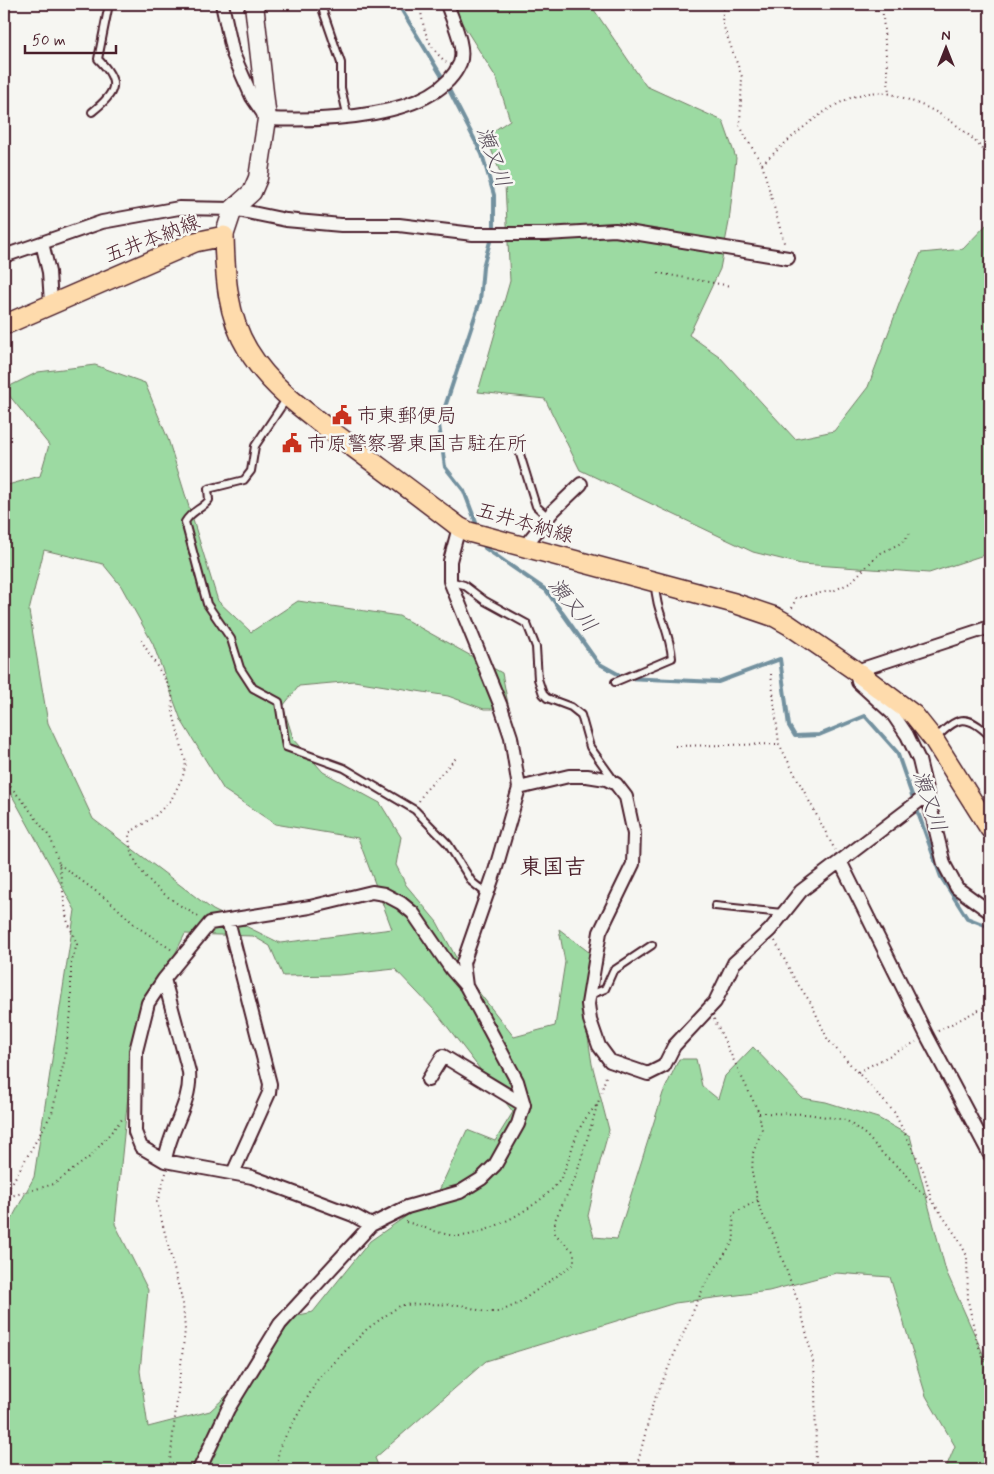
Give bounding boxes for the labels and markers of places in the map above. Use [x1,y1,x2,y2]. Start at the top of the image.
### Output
place label: 市東郵便局 [357,403,457,430]
public building icon: 市東郵便局 [331,404,353,426]
place label: 市原警察署東国吉駐在所 [307,431,527,458]
public building icon: 市原警察署東国吉駐在所 [281,432,303,454]

